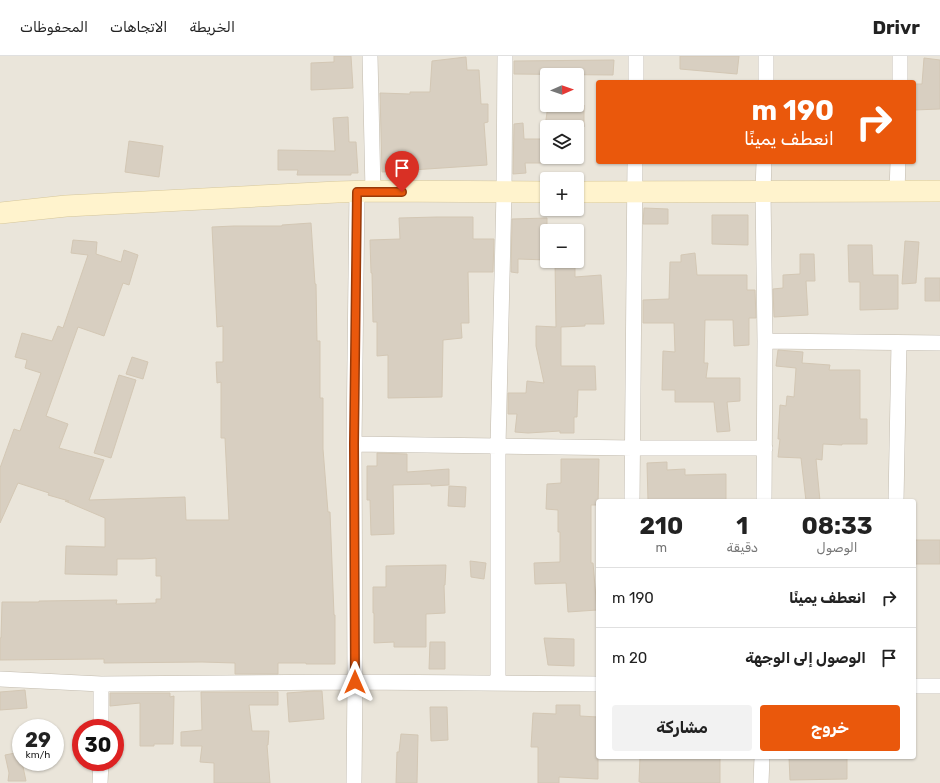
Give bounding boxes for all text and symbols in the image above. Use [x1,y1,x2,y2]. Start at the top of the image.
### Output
text: Drivr [872,16,920,39]
text: المحفوظات [20,19,88,36]
text: الاتجاهات [110,19,167,36]
text: الخريطة [189,19,235,36]
north arrow [540,68,584,112]
map controls [540,68,584,268]
text: 190 m [751,94,834,127]
icon: right [848,96,900,148]
button: layers [540,120,584,164]
text: انعطف يمينًا [744,128,834,150]
pin [385,151,419,192]
icon: arrive [391,157,413,179]
button: + [540,172,584,216]
button: − [540,224,584,268]
text: 210 [639,512,683,540]
text: 1 [736,512,748,540]
text: 08:33 [801,512,873,540]
text: m [656,540,667,555]
text: دقيقة [727,540,758,555]
text: الوصول [817,540,858,555]
icon: right [878,587,900,609]
text: 190 m [612,589,654,607]
text: انعطف يمينًا [789,589,866,607]
icon: arrive [878,647,900,669]
text: 20 m [612,649,647,667]
text: الوصول إلى الوجهة [745,649,866,667]
position arrow [334,661,376,703]
button: مشاركة [612,705,752,751]
button: خروج [760,705,900,751]
speed limit sign: 30 [72,719,124,771]
text: 29 [25,728,51,752]
text: km/h [26,749,50,761]

